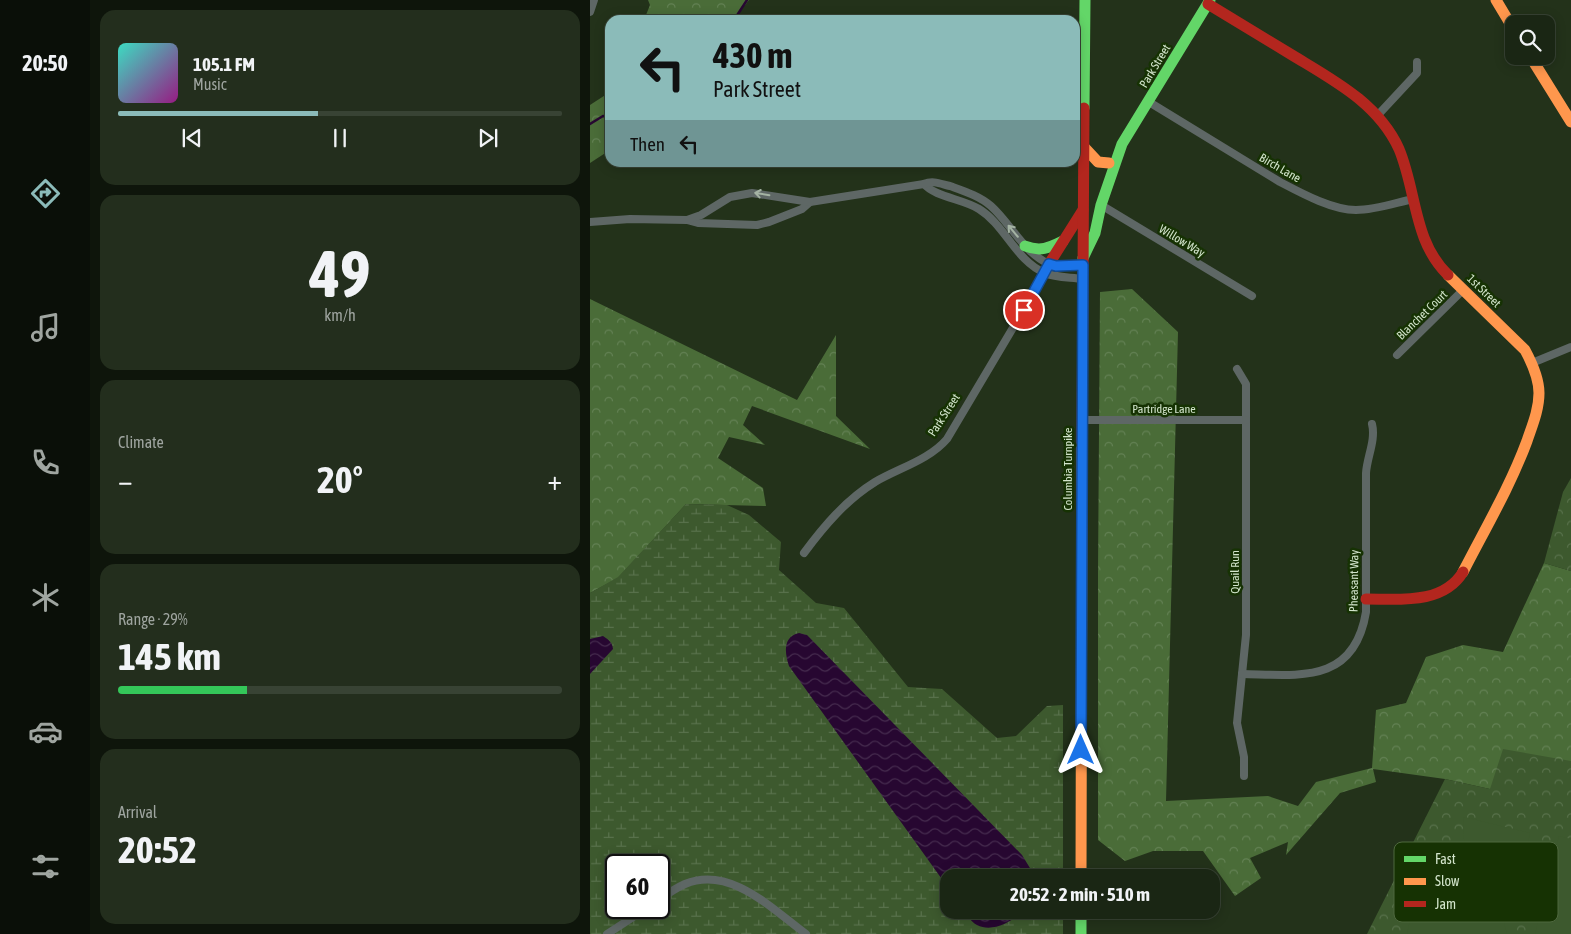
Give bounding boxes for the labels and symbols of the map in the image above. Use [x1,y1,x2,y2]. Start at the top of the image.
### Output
street label: Park Street [1137,41,1174,90]
street label: Birch Lane [1257,151,1303,185]
one-way arrow [755,189,771,199]
street label: Willow Way [1157,222,1207,260]
one-way arrow [1008,225,1019,238]
street label: 1st Street [1464,272,1504,311]
street label: Blanchet Court [1394,287,1451,343]
pin [1003,289,1045,331]
street label: Park Street [925,391,963,439]
street label: Partridge Lane [1132,402,1196,416]
street label: Columbia Turnpike [1061,427,1075,511]
street label: Quail Run [1228,550,1242,594]
street label: Pheasant Way [1346,550,1362,612]
position arrow [1054,723,1106,775]
legend [1394,842,1558,922]
text: Fast [1435,851,1456,867]
speed limit sign: 60 [605,854,670,919]
text: Slow [1435,873,1460,889]
text: Jam [1435,896,1456,912]

